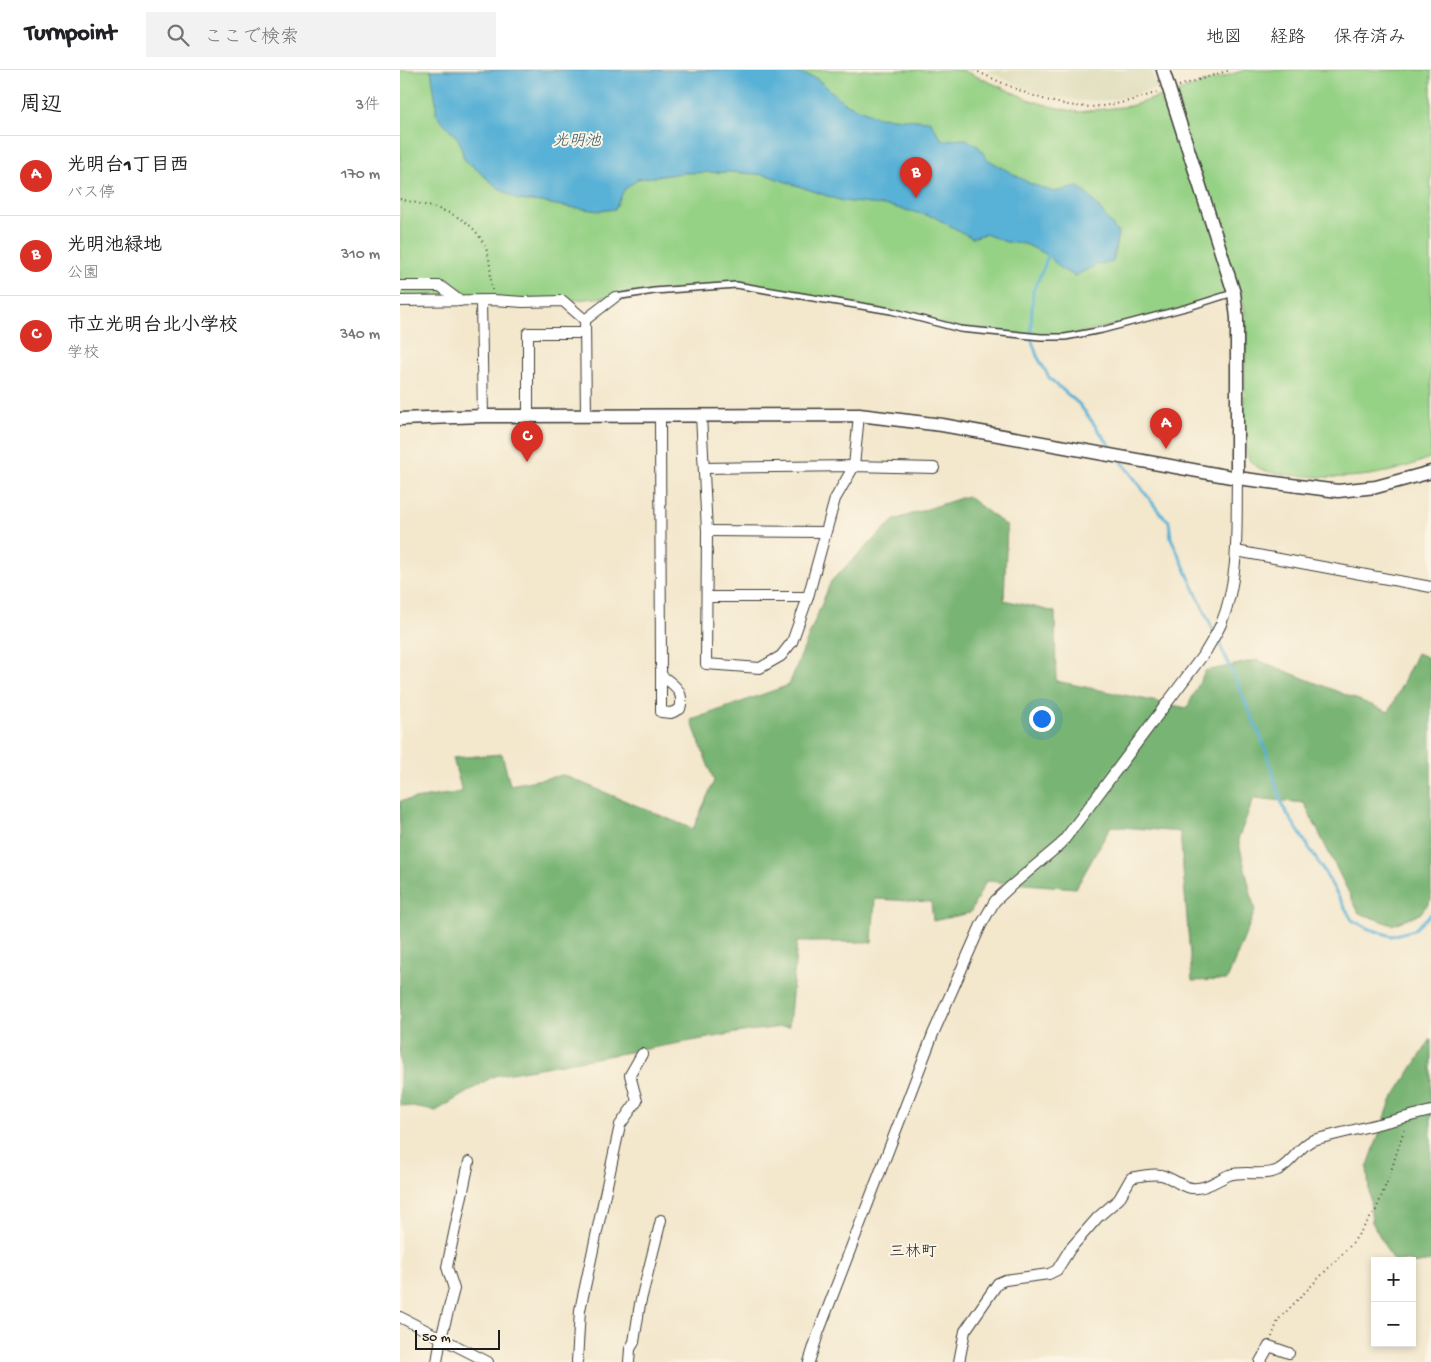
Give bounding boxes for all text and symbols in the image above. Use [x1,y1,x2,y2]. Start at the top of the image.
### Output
search box [146,12,496,57]
text: Turnpoint [25,20,116,49]
icon: search [164,21,192,49]
text: ここで検索 [204,27,299,50]
text: 地図 [1206,28,1242,49]
text: 経路 [1270,28,1306,49]
text: 保存済み [1334,28,1406,49]
text: 周辺 [20,94,62,119]
text: 3件 [356,97,380,116]
water label: 光明池 [553,132,602,152]
text: 光明台1丁目西 [67,155,189,178]
pin: B [900,157,932,198]
text: A [31,166,41,185]
text: 170 m [341,166,380,185]
text: バス停 [67,185,115,204]
text: 光明池緑地 [67,235,162,258]
text: B [32,246,40,265]
text: 310 m [341,246,380,265]
text: 公園 [67,265,99,284]
text: 市立光明台北小学校 [67,315,238,338]
text: C [32,326,40,345]
text: 340 m [340,326,380,345]
text: 学校 [67,345,99,364]
pin: A [1150,408,1182,449]
pin: C [511,421,543,462]
your location [1029,706,1055,732]
district label: 三林町 [889,1243,937,1263]
map controls [1371,1257,1416,1347]
button: + [1371,1257,1416,1302]
button: − [1371,1302,1416,1347]
scale bar [415,1327,500,1350]
text: 50 m [422,1330,451,1347]

